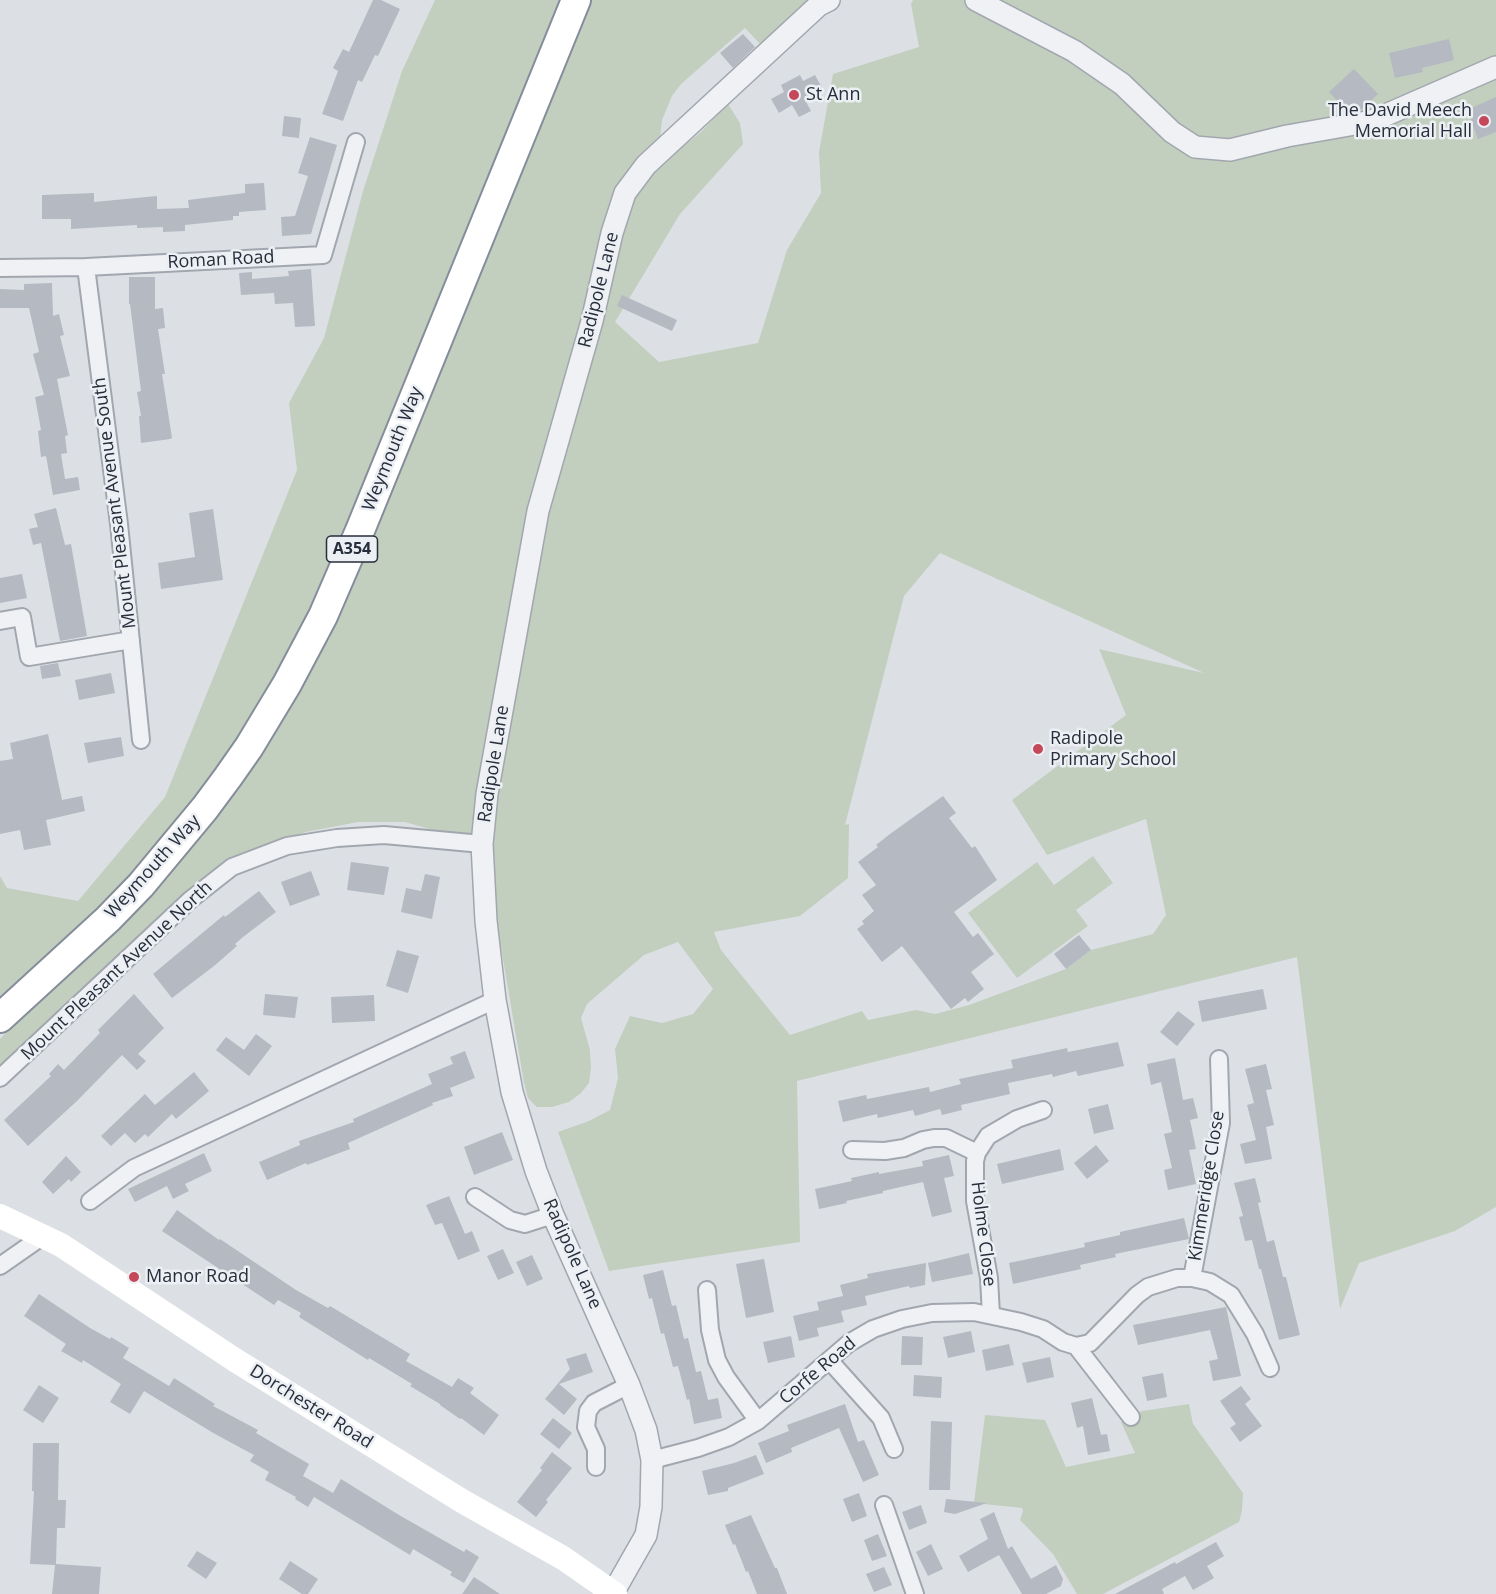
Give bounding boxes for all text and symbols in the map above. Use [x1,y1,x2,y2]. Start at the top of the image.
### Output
place label: St Ann [806,84,860,106]
marker: St Ann [787,88,801,102]
place label: The David Meech Memorial Hall [1328,100,1472,142]
marker: The David Meech Memorial Hall [1477,114,1491,128]
street label: Radipole Lane [574,230,624,350]
street label: Roman Road [167,246,275,274]
street label: Mount Pleasant Avenue South [89,376,141,630]
street label: Weymouth Way [358,384,428,514]
road number: A354 [326,536,378,562]
street label: Radipole Lane [474,704,514,824]
place label: Radipole Primary School [1050,728,1176,771]
marker: Radipole Primary School [1031,742,1045,756]
street label: Weymouth Way [101,811,205,923]
street label: Mount Pleasant Avenue North [17,877,217,1065]
street label: Kimmeridge Close [1184,1109,1230,1263]
street label: Holme Close [966,1180,1000,1288]
street label: Radipole Lane [538,1196,606,1312]
place label: Manor Road [146,1266,249,1288]
marker: Manor Road [127,1270,141,1284]
street label: Corfe Road [775,1333,861,1409]
street label: Dorchester Road [245,1360,377,1454]

